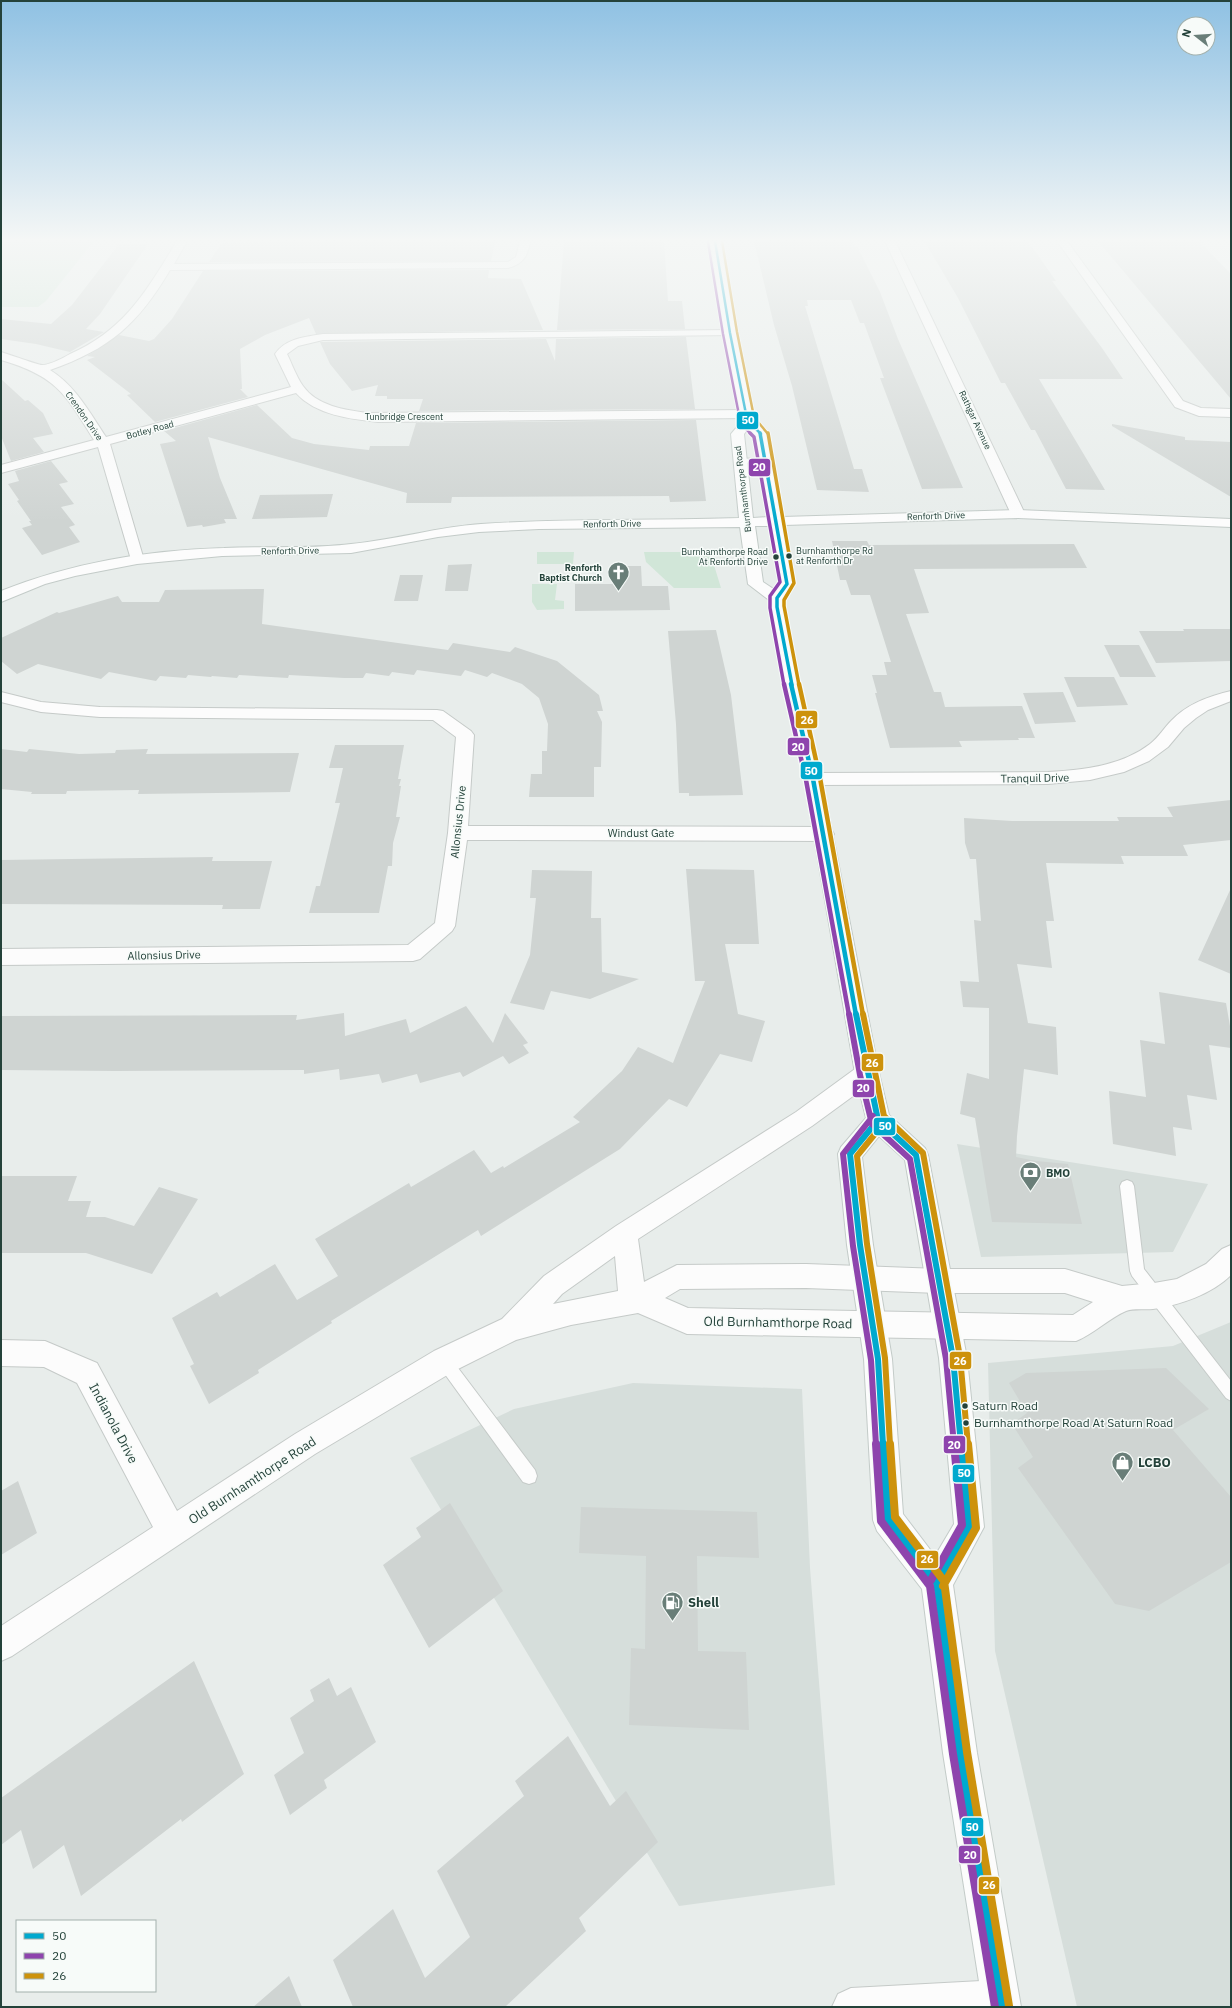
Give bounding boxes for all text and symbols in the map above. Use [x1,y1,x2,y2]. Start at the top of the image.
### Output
north arrow [1176,16,1216,56]
text: N [1179,27,1194,39]
street label: Crendon Drive [63,389,105,442]
street label: Rathgar Avenue [957,389,994,451]
street label: Tunbridge Crescent [365,411,443,422]
line badge: 50 [736,411,759,430]
text: 50 [741,413,755,427]
street label: Botley Road [125,418,175,441]
street label: Burnhamthorpe Road [732,445,753,533]
line badge: 20 [748,458,771,477]
text: 20 [752,460,766,474]
street label: Renforth Drive [907,509,965,522]
street label: Renforth Drive [583,517,641,530]
street label: Renforth Drive [261,544,319,557]
place label: Burnhamthorpe Rd at Renforth Dr [796,545,873,566]
place label: Burnhamthorpe Road At Renforth Drive [681,546,768,567]
marker: Burnhamthorpe Rd at Renforth Dr [784,551,794,561]
marker: Burnhamthorpe Road At Renforth Drive [771,552,781,562]
church icon: Renforth Baptist Church [605,560,631,593]
place label: Renforth Baptist Church [539,562,602,583]
line badge: 26 [795,710,818,729]
text: 26 [800,713,814,727]
line badge: 20 [787,737,810,756]
text: 20 [791,740,805,754]
line badge: 50 [800,761,823,780]
text: 50 [804,764,818,778]
street label: Tranquil Drive [1001,770,1069,786]
street label: Allonsius Drive [447,785,469,859]
street label: Windust Gate [608,826,674,840]
street label: Allonsius Drive [127,947,201,963]
line badge: 26 [861,1053,884,1072]
text: 26 [865,1056,879,1070]
line badge: 20 [852,1079,875,1098]
text: 20 [856,1081,870,1095]
line badge: 50 [873,1117,896,1136]
text: 50 [878,1119,892,1133]
bank icon: BMO [1018,1160,1044,1193]
place label: BMO [1046,1166,1070,1180]
street label: Old Burnhamthorpe Road [704,1313,852,1332]
line badge: 26 [949,1351,972,1370]
text: 26 [953,1354,967,1368]
street label: Indianola Drive [85,1380,142,1466]
place label: Saturn Road [972,1398,1038,1413]
marker: Saturn Road [960,1401,970,1411]
place label: Burnhamthorpe Road At Saturn Road [974,1415,1173,1430]
marker: Burnhamthorpe Road At Saturn Road [961,1418,971,1428]
street label: Old Burnhamthorpe Road [185,1433,319,1528]
line badge: 20 [943,1435,966,1454]
text: 20 [947,1438,961,1452]
shop icon: LCBO [1110,1449,1136,1482]
place label: LCBO [1138,1454,1171,1471]
line badge: 50 [952,1464,975,1483]
text: 50 [957,1466,971,1480]
line badge: 26 [916,1550,939,1569]
text: 26 [920,1552,934,1566]
fuel station icon: Shell [659,1589,685,1622]
place label: Shell [688,1594,719,1611]
line badge: 50 [961,1817,984,1837]
text: 50 [965,1820,979,1834]
line badge: 20 [958,1845,981,1864]
text: 20 [963,1848,977,1862]
line badge: 26 [978,1876,1000,1895]
text: 26 [982,1878,996,1892]
legend [16,1920,156,1992]
text: 50 [52,1928,66,1943]
text: 20 [52,1948,66,1963]
text: 26 [52,1968,66,1983]

